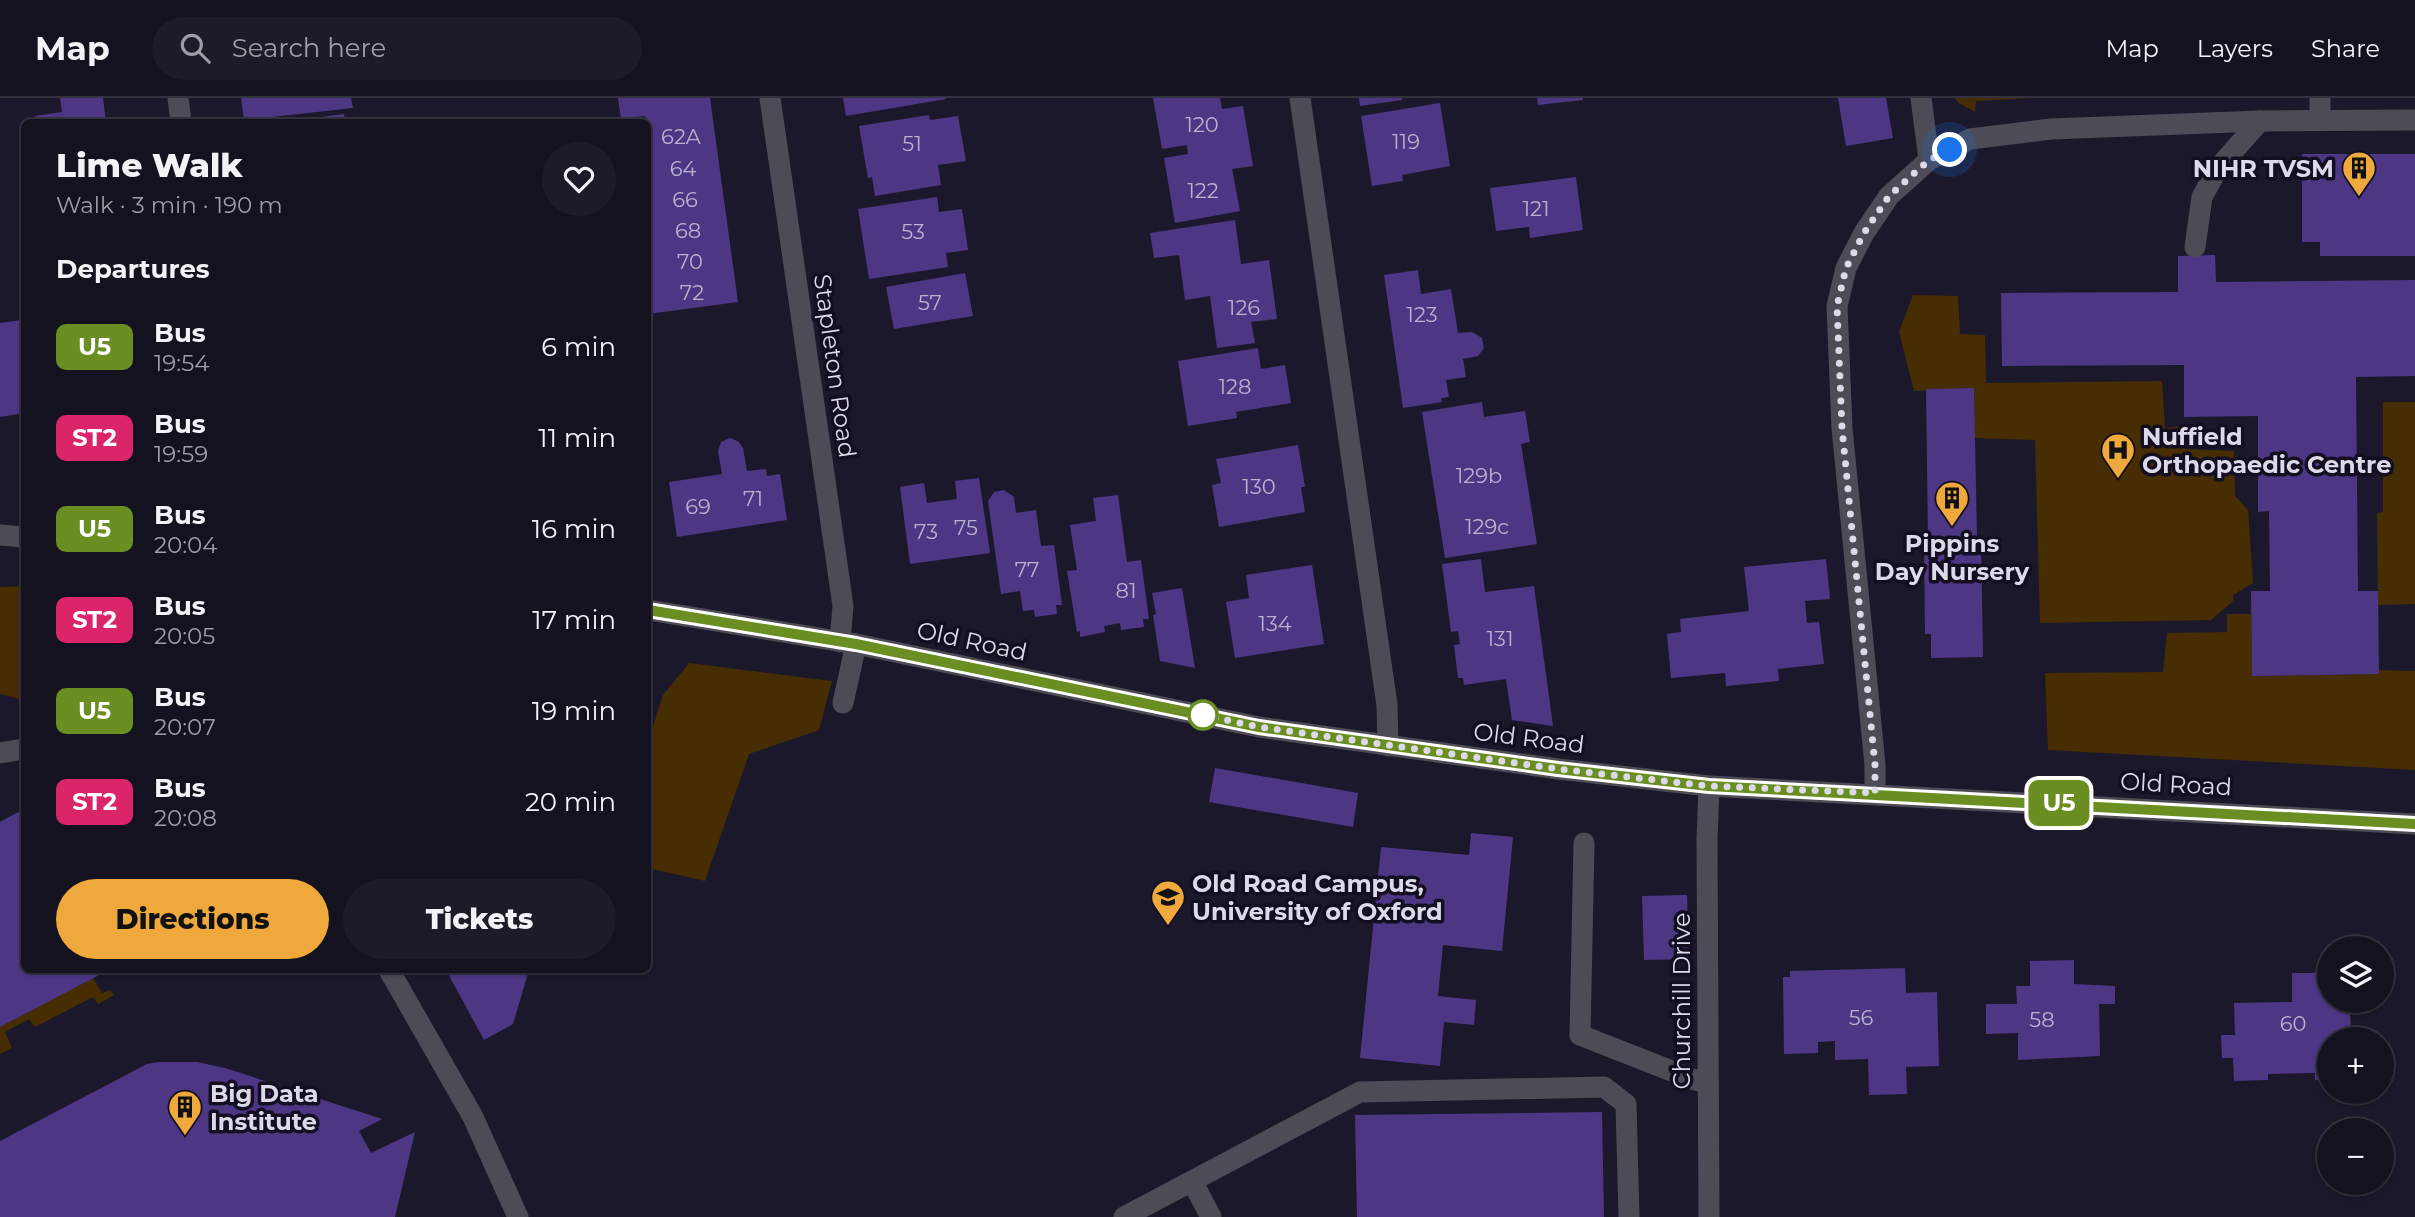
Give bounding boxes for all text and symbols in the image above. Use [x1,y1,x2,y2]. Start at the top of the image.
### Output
search box [152,17,642,80]
text: Map [35,28,110,68]
icon: search [176,29,214,67]
text: Search here [232,32,386,64]
text: Map [2105,34,2159,63]
text: Layers [2197,34,2273,63]
text: Share [2311,34,2380,63]
house number: 120 [1185,112,1219,137]
house number: 62A [661,124,702,149]
house number: 119 [1392,129,1420,154]
house number: 51 [902,131,922,156]
your location [1932,132,1967,167]
button: heart [542,142,616,216]
text: Lime Walk [56,145,243,185]
building icon: NIHR TVSM [2340,149,2378,198]
place label: NIHR TVSM [2193,154,2334,183]
house number: 64 [670,156,696,181]
house number: 122 [1187,178,1219,203]
house number: 66 [672,187,698,212]
text: Walk · 3 min · 190 m [56,191,283,219]
house number: 121 [1522,196,1550,221]
house number: 68 [675,218,701,243]
house number: 53 [901,219,925,244]
house number: 70 [677,249,703,274]
text: Departures [56,253,210,285]
street label: Stapleton Road [808,272,862,460]
house number: 72 [680,280,704,305]
house number: 57 [918,290,942,315]
house number: 126 [1228,295,1260,320]
house number: 123 [1406,302,1438,327]
text: Bus [154,317,206,349]
text: 6 min [541,331,616,363]
text: U5 [78,332,111,361]
text: 19:54 [154,349,209,377]
house number: 128 [1219,374,1251,399]
text: Bus [154,408,206,440]
text: 11 min [538,422,616,454]
place label: Nuffield Orthopaedic Centre [2142,422,2391,479]
text: ST2 [72,423,117,452]
hospital icon: Nuffield Orthopaedic Centre [2099,431,2137,480]
text: 19:59 [154,440,208,468]
house number: 129b [1456,463,1502,488]
house number: 130 [1242,474,1276,499]
building icon: Pippins Day Nursery [1933,479,1971,528]
house number: 71 [743,486,763,511]
house number: 69 [685,494,711,519]
text: Bus [154,499,206,531]
text: 16 min [532,513,616,545]
text: U5 [78,514,111,543]
house number: 129c [1465,514,1509,539]
house number: 75 [954,515,978,540]
house number: 73 [914,519,938,544]
place label: Pippins Day Nursery [1875,529,2030,586]
text: 20:04 [154,531,218,559]
house number: 77 [1015,557,1039,582]
house number: 81 [1116,578,1136,603]
text: Bus [154,590,206,622]
text: 17 min [532,604,616,636]
text: ST2 [72,605,117,634]
house number: 134 [1258,611,1292,636]
street label: Old Road [914,615,1030,667]
text: 20:05 [154,622,215,650]
house number: 131 [1486,626,1514,651]
text: Bus [154,681,206,713]
text: 19 min [532,695,616,727]
text: U5 [78,696,111,725]
unlabelled marker [1188,700,1218,730]
text: 20:07 [154,713,216,741]
street label: Old Road [1472,717,1586,759]
street label: Old Road [2119,767,2233,801]
text: Bus [154,772,206,804]
line badge: U5 [2028,780,2090,826]
text: 20 min [525,786,616,818]
text: ST2 [72,787,117,816]
text: U5 [2042,788,2076,817]
text: 20:08 [154,804,217,832]
place label: Old Road Campus, University of Oxford [1192,869,1443,926]
school or university icon: Old Road Campus, University of Oxford [1149,878,1187,927]
button: Directions [56,879,329,959]
button: Tickets [343,879,616,959]
street label: Churchill Drive [1667,913,1696,1089]
map controls [2317,936,2394,1195]
button: layers [2317,936,2394,1013]
house number: 56 [1849,1005,1874,1030]
house number: 58 [2029,1007,2055,1032]
house number: 60 [2280,1011,2306,1036]
button: + [2317,1027,2394,1104]
place label: Big Data Institute [210,1079,319,1136]
building icon: Big Data Institute [166,1088,204,1137]
button: − [2317,1118,2394,1195]

